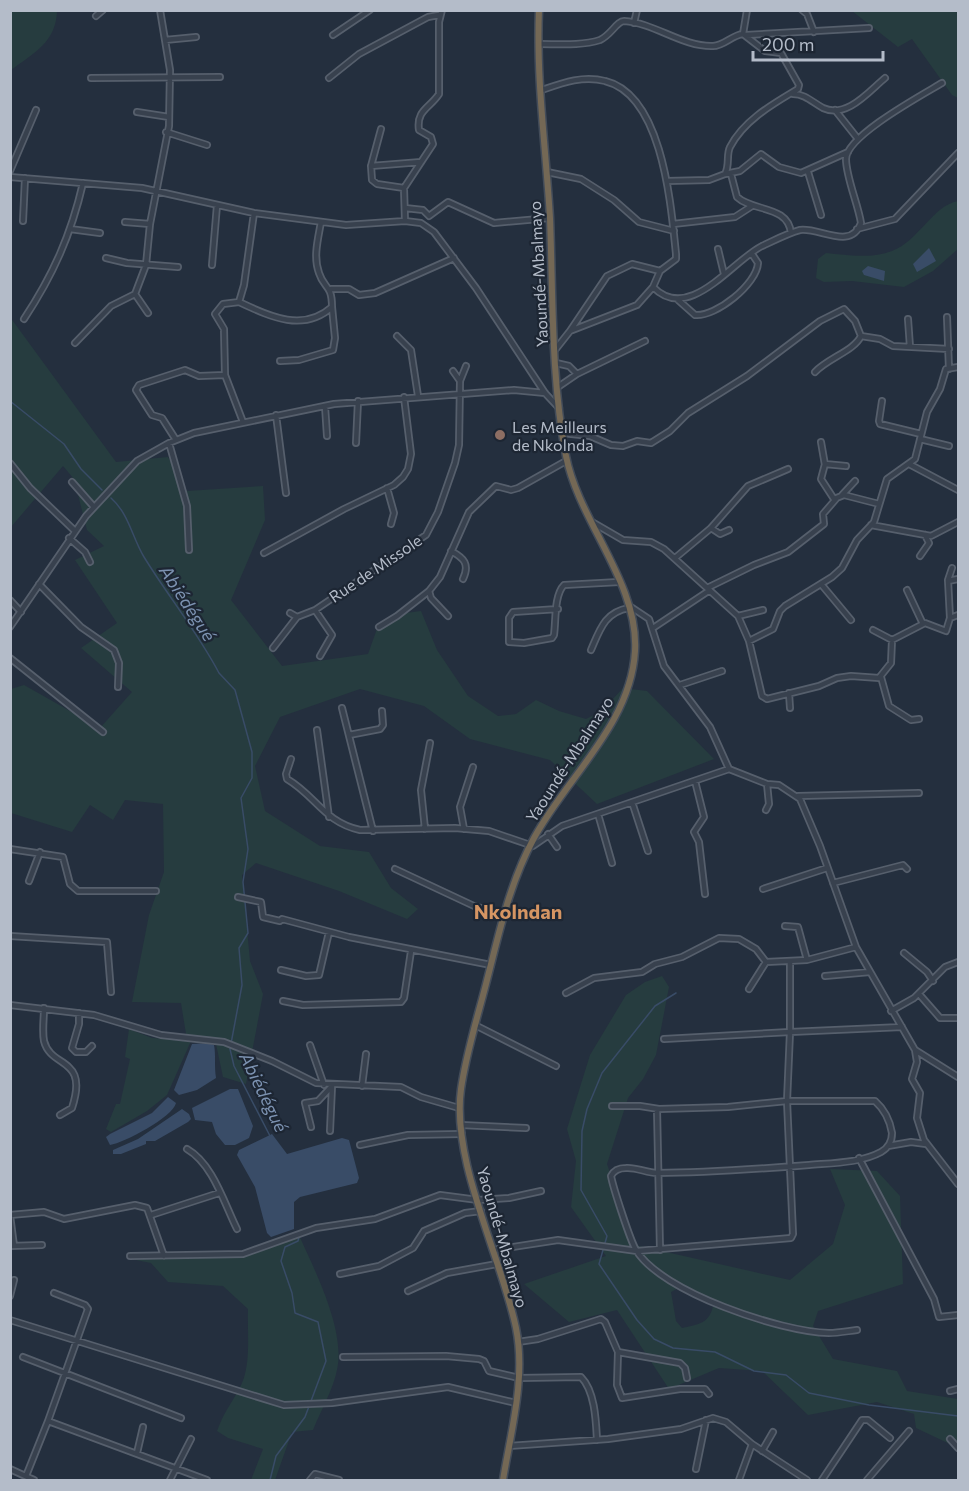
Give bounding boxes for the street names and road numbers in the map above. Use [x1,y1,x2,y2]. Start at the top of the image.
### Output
street label: Yaoundé-Mbalmayo [525,201,551,347]
street label: Rue de Missole [325,530,425,606]
street label: Yaoundé-Mbalmayo [521,693,617,825]
street label: Yaoundé-Mbalmayo [474,1164,532,1310]

